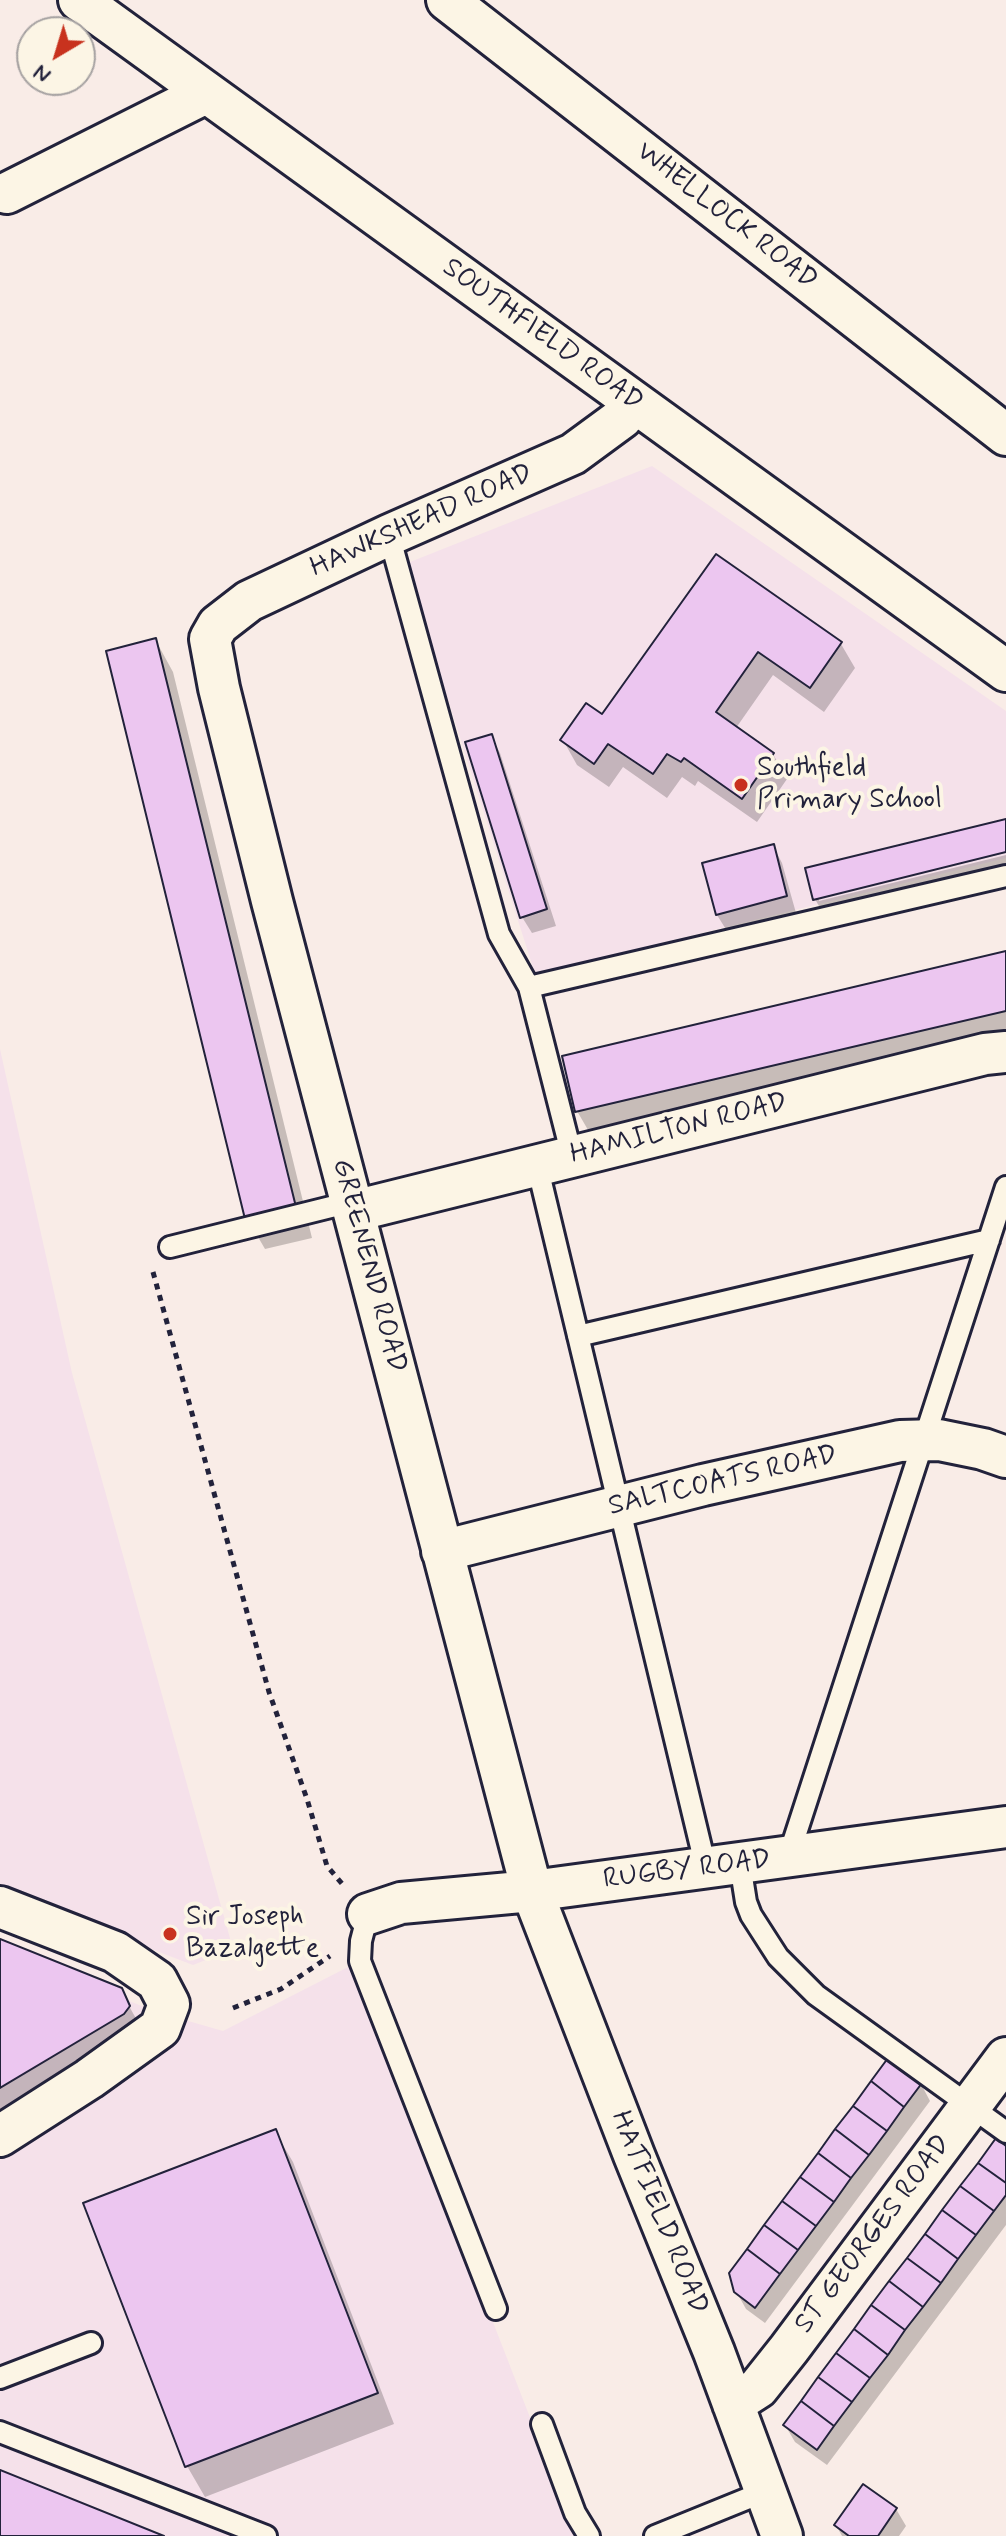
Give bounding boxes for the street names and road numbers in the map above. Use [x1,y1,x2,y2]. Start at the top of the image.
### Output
street label: WHELLOCK ROAD [629,136,823,298]
street label: SOUTHFIELD ROAD [435,252,649,420]
street label: HAWKSHEAD ROAD [305,458,539,586]
street label: HAMILTON ROAD [567,1087,791,1173]
street label: GREENEND ROAD [323,1155,413,1377]
street label: SALTCOATS ROAD [605,1439,841,1525]
street label: RUGBY ROAD [601,1844,773,1898]
street label: HATFIELD ROAD [602,2106,714,2320]
street label: ST GEORGES ROAD [788,2129,960,2341]

